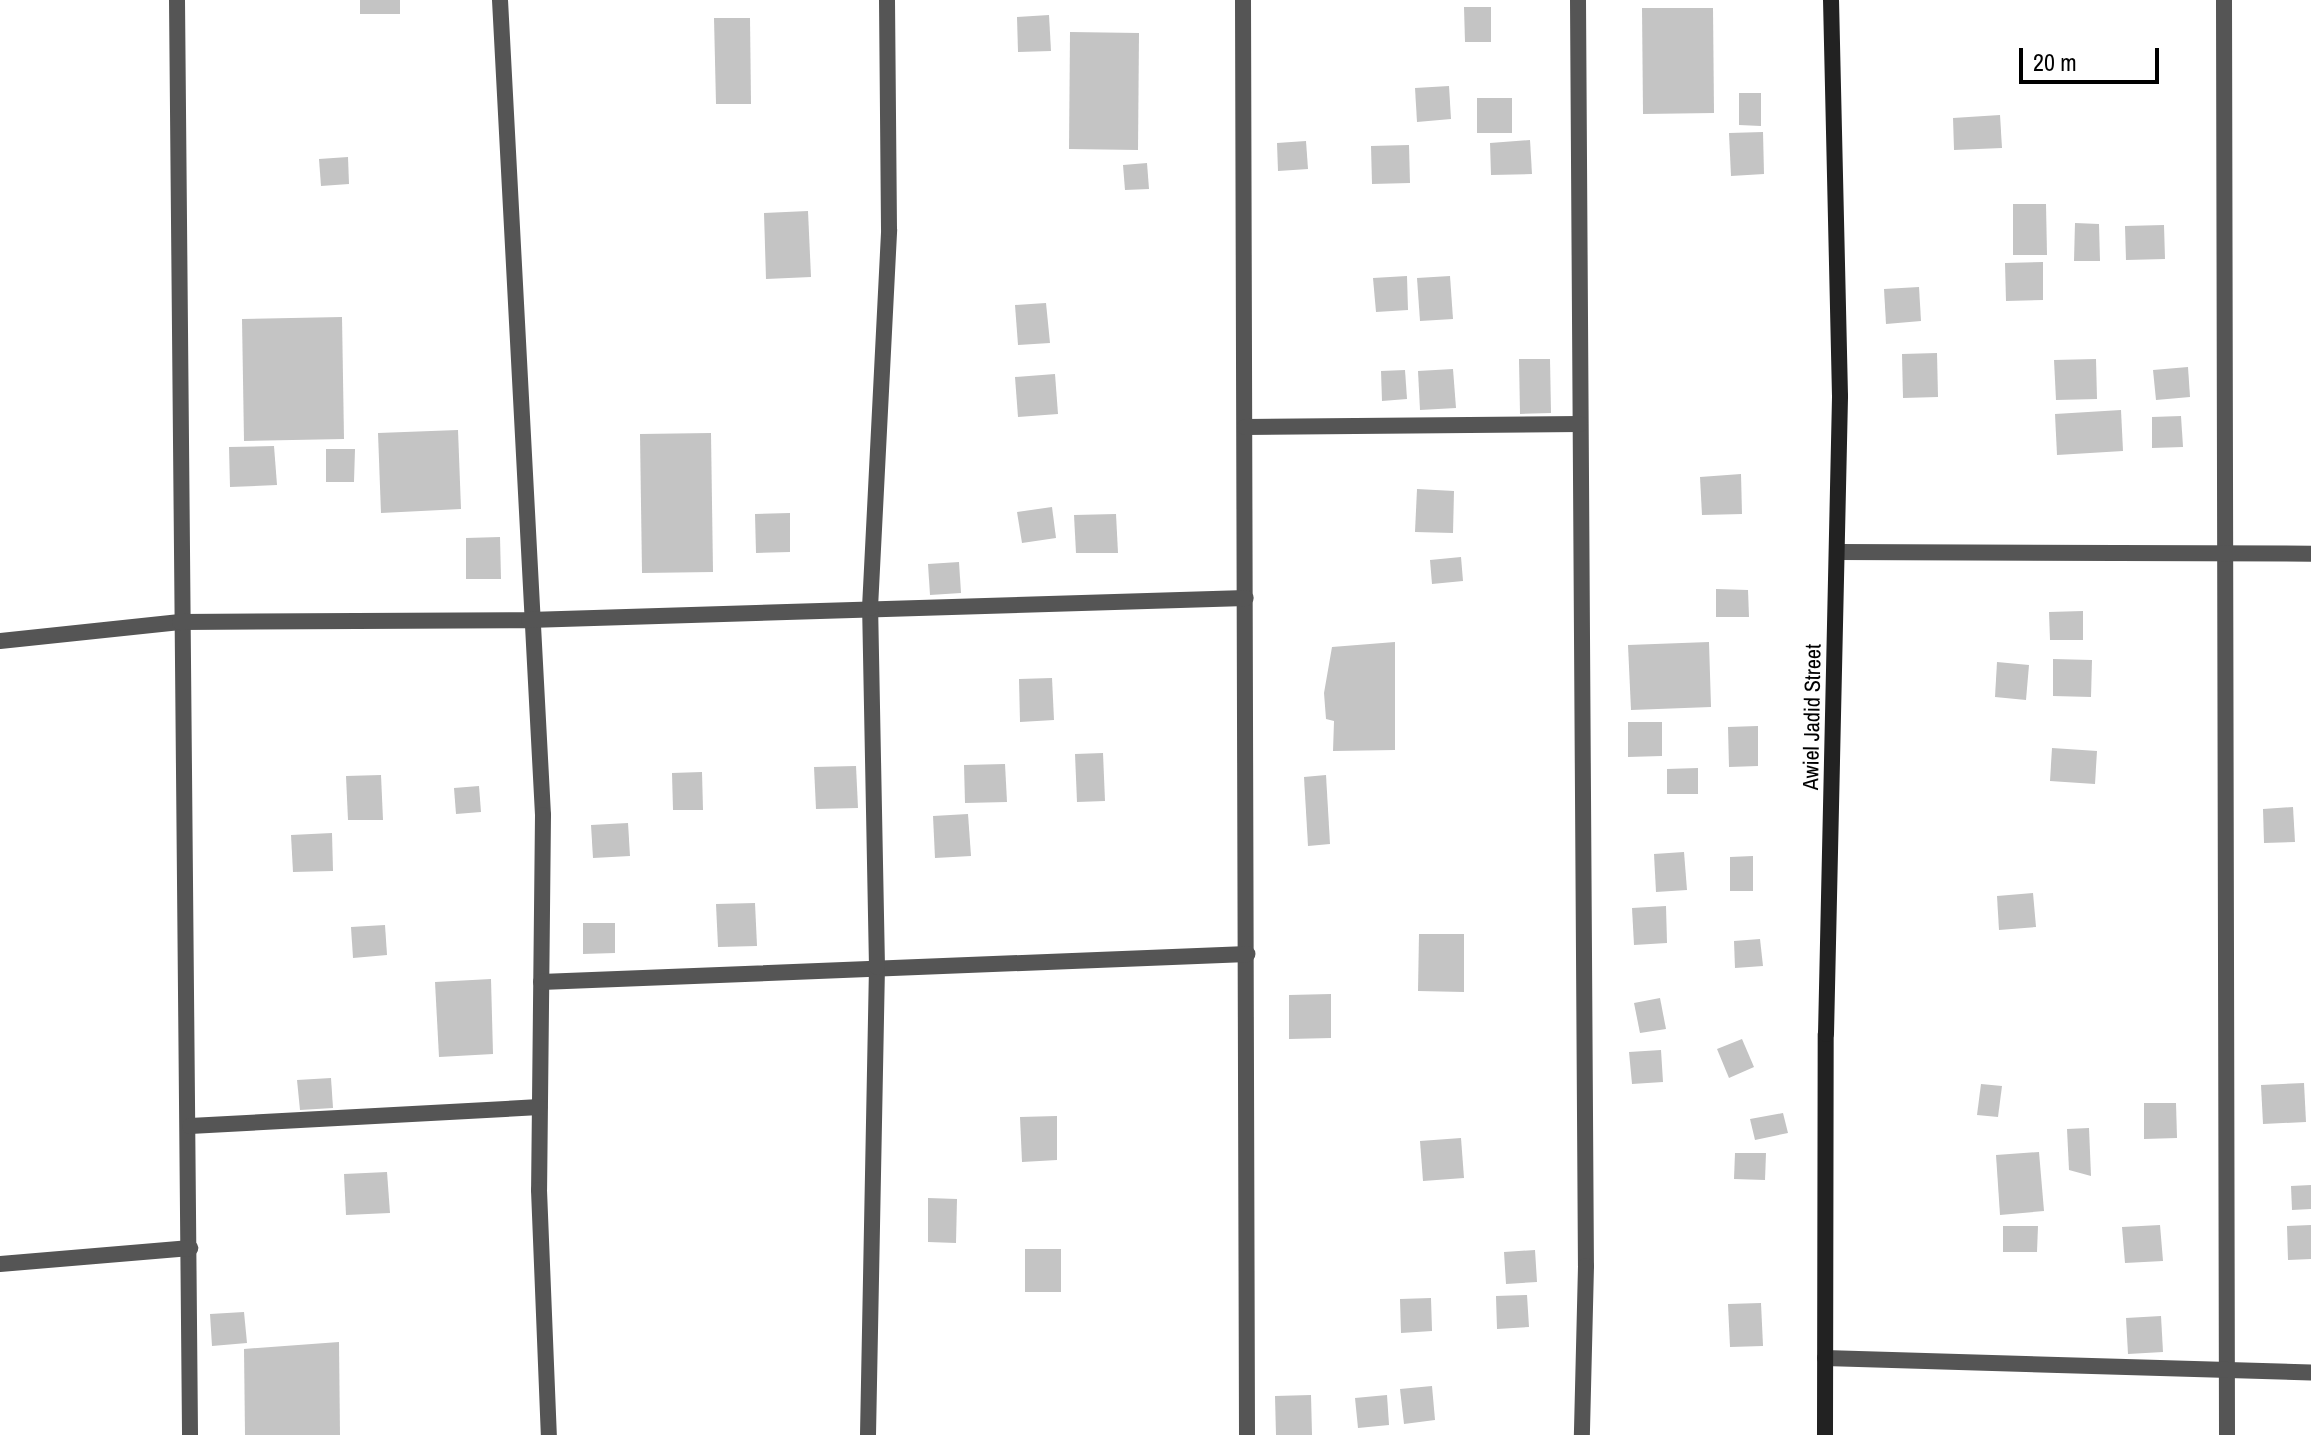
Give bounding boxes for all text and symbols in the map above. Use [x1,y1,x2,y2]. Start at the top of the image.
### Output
scale bar [2023,32,2163,82]
text: 20 m [2033,46,2077,78]
street label: Awiel Jadid Street [1798,644,1826,790]

